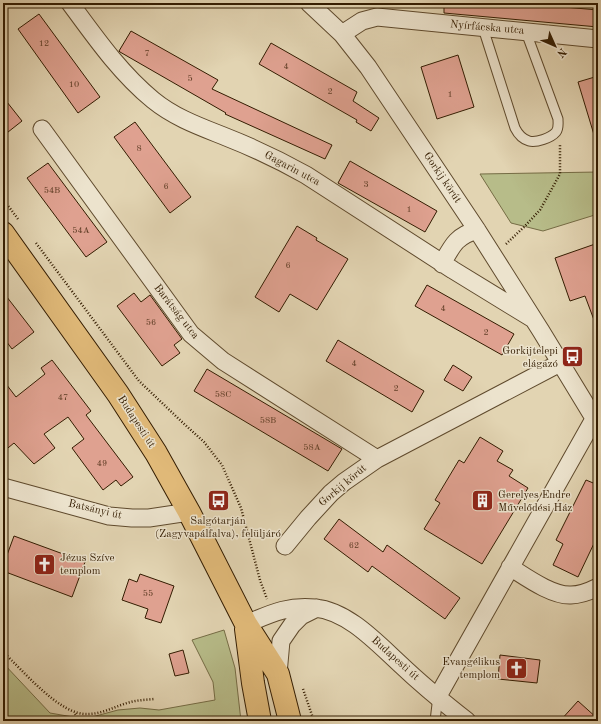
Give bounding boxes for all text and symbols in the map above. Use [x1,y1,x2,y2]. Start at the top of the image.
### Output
street label: Nyírfácska utca [449,19,525,37]
north arrow [535,26,575,66]
house number: 12 [39,39,49,48]
text: N [554,45,568,59]
house number: 7 [144,49,150,58]
house number: 4 [283,62,289,71]
house number: 5 [187,74,193,83]
house number: 10 [69,80,79,89]
house number: 2 [327,87,333,96]
house number: 1 [447,90,453,99]
house number: 8 [136,144,142,153]
street label: Gagarin utca [262,150,322,188]
street label: Gorkij körút [421,151,463,205]
house number: 3 [363,180,369,189]
house number: 6 [163,182,169,191]
house number: 54B [44,186,60,195]
house number: 1 [406,205,412,214]
house number: 54A [72,226,90,235]
house number: 6 [285,261,291,270]
street label: Barátság utca [151,283,201,342]
house number: 4 [440,304,446,313]
house number: 56 [146,318,156,327]
house number: 2 [483,328,489,337]
bus stop icon: Gorkijtelepi elágazó [560,344,586,370]
place label: Gorkijtelepi elágazó [502,346,558,370]
house number: 4 [351,359,357,368]
house number: 2 [393,384,399,393]
house number: 58C [215,390,231,399]
house number: 47 [58,393,68,402]
street label: Budapesti út [115,394,157,450]
house number: 58B [260,416,276,425]
house number: 58A [303,443,321,452]
house number: 49 [97,459,107,468]
street label: Gorkij körút [317,463,369,509]
bus stop icon: Salgótarján (Zagyvapálfalva), felüljáró [205,488,231,514]
building icon: Gerelyes Endre Művelődési Ház [470,488,496,514]
place label: Gerelyes Endre Művelődési Ház [498,490,573,514]
street label: Batsányi út [67,498,123,522]
place label: Salgótarján (Zagyvapálfalva), felüljáró [155,516,281,540]
house number: 62 [349,541,359,550]
church icon: Jézus Szíve templom [31,551,57,577]
place label: Jézus Szíve templom [60,553,115,577]
house number: 55 [143,589,153,598]
street label: Budapesti út [369,635,421,683]
church icon: Evangélikus templom [503,655,529,681]
place label: Evangélikus templom [442,657,500,681]

